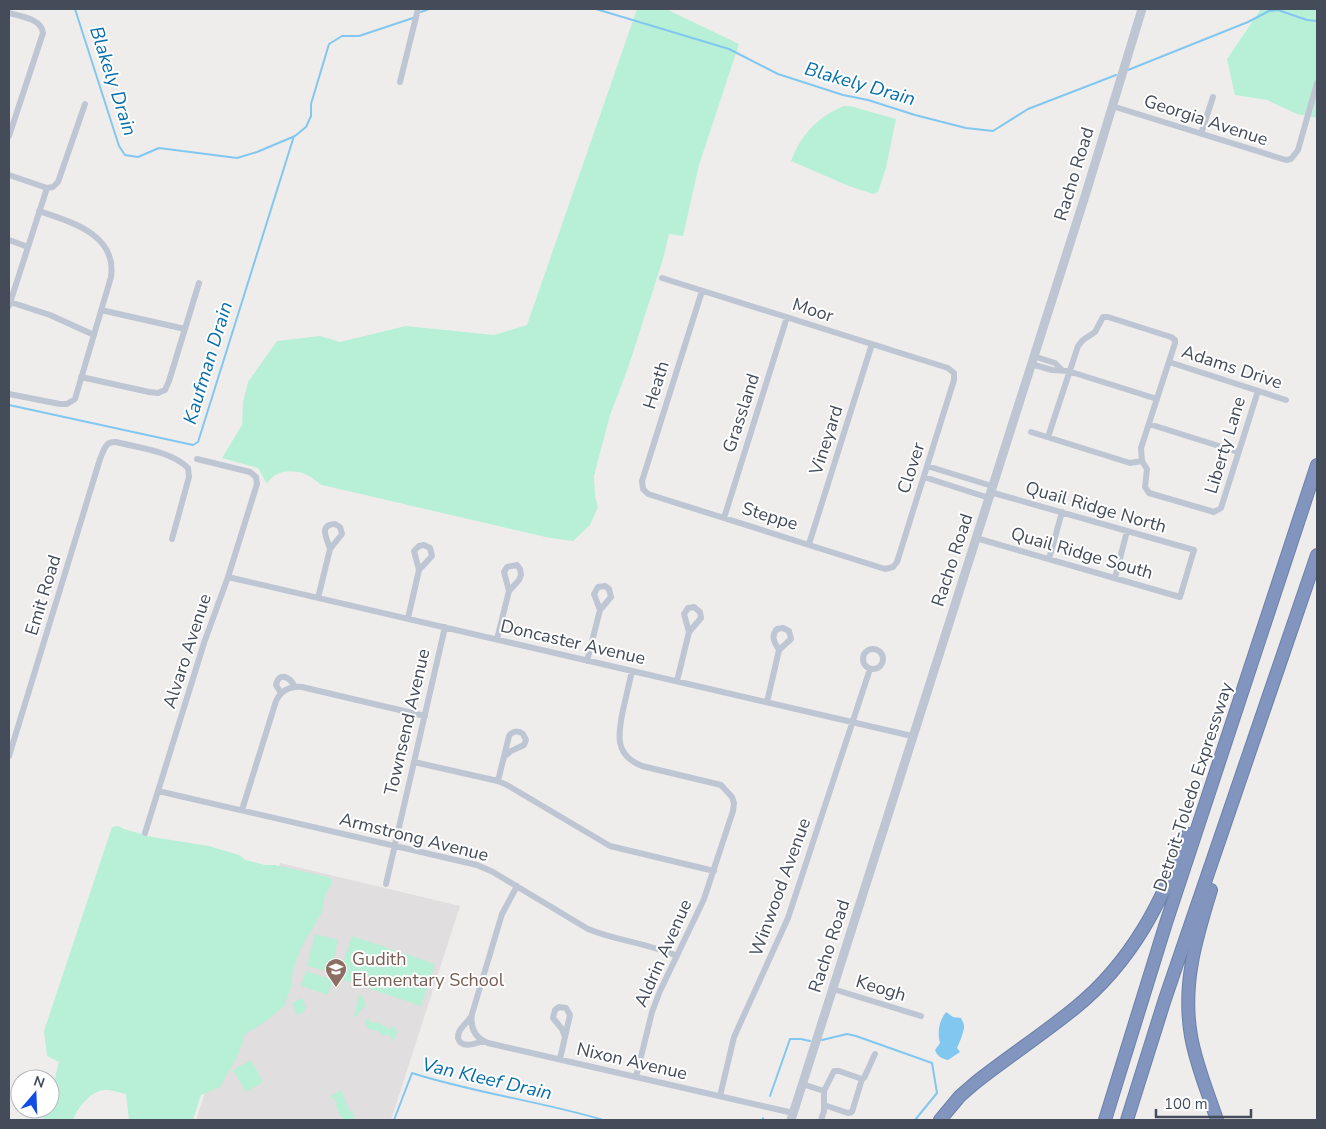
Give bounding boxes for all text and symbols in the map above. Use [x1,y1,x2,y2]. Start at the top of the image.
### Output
water label: Blakely Drain [83,23,143,139]
water label: Blakely Drain [802,56,918,112]
street label: Georgia Avenue [1141,89,1271,151]
street label: Racho Road [1048,124,1100,224]
street label: Moor [789,292,837,328]
water label: Kaufman Drain [177,298,239,428]
street label: Adams Drive [1179,339,1285,395]
street label: Heath [637,358,675,412]
street label: Grassland [717,370,765,456]
street label: Liberty Lane [1199,394,1251,496]
street label: Vineyard [803,402,848,479]
street label: Clover [891,439,931,497]
street label: Quail Ridge North [1023,475,1169,539]
street label: Steppe [739,496,801,536]
street label: Racho Road [926,510,978,610]
street label: Quail Ridge South [1008,521,1156,585]
street label: Emit Road [19,552,67,638]
street label: Alvaro Avenue [157,591,217,711]
street label: Doncaster Avenue [498,614,648,670]
street label: Townsend Avenue [378,646,436,798]
street label: Detroit-Toledo Expressway [1148,678,1239,895]
street label: Armstrong Avenue [337,807,491,867]
street label: Winwood Avenue [744,815,816,959]
street label: Aldrin Avenue [629,895,697,1011]
street label: Racho Road [803,896,855,996]
place label: Gudith Elementary School [352,947,505,992]
school or university icon: Gudith Elementary School [324,957,348,988]
street label: Keogh [853,969,909,1007]
street label: Nixon Avenue [574,1037,690,1085]
water label: Van Kleef Drain [419,1051,555,1107]
north arrow [10,1069,60,1119]
text: N [31,1071,47,1093]
scale bar [1156,1086,1251,1118]
text: 100 m [1164,1094,1208,1114]

